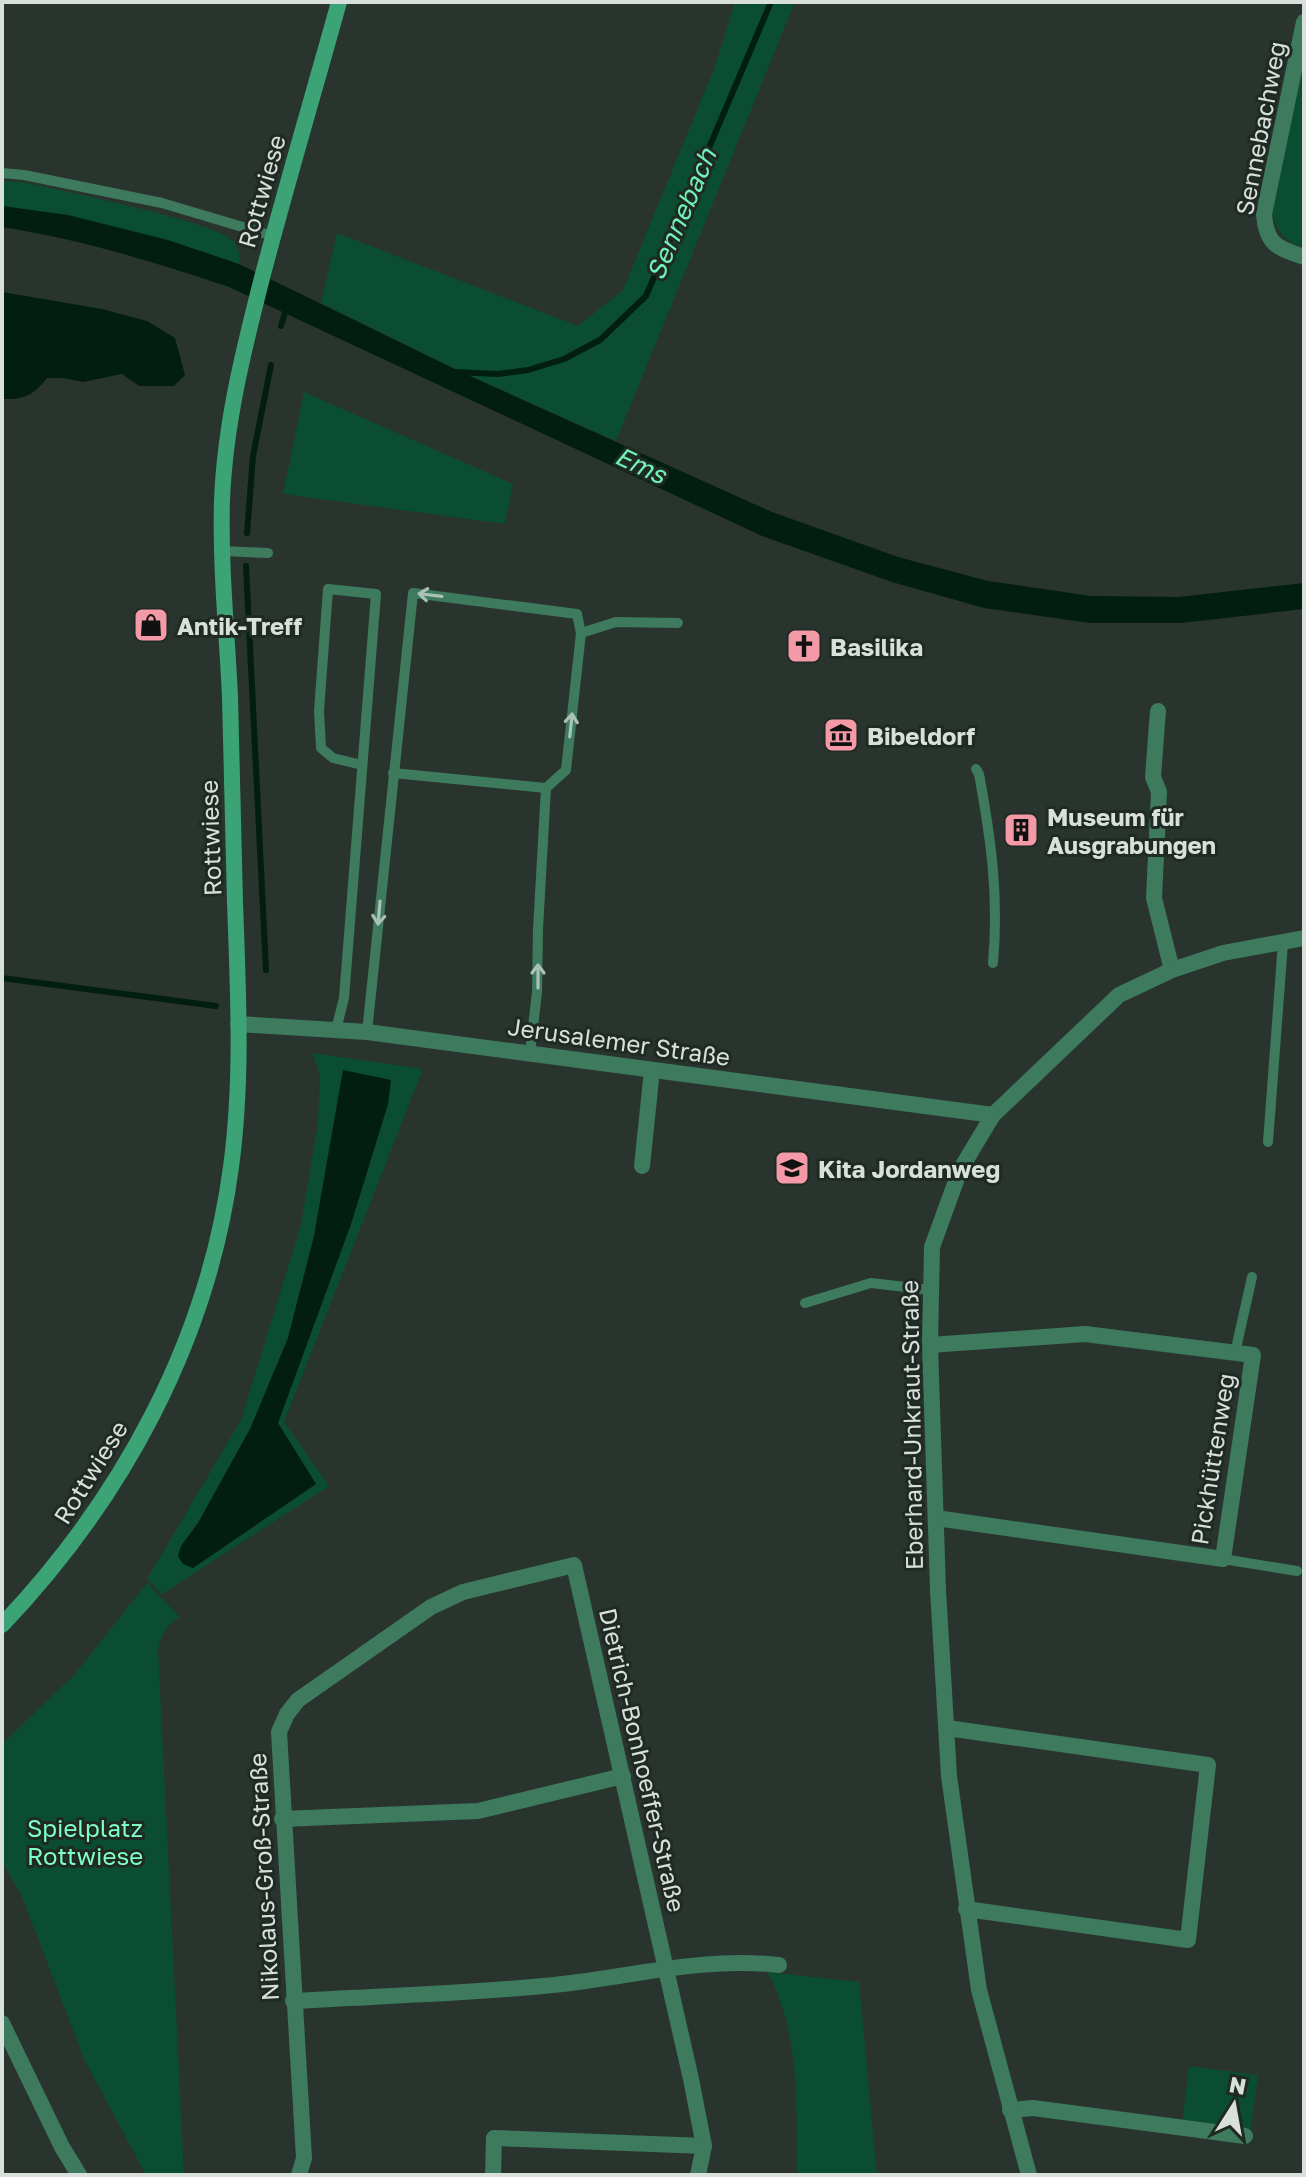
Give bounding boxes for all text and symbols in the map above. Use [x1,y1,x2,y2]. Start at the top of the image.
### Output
street label: Sennebachweg [1229,39,1291,217]
street label: Rottwiese [231,131,291,251]
water label: Sennebach [639,143,723,284]
water label: Ems [611,440,673,491]
one-way arrow [418,587,443,602]
shop icon: Antik-Treff [132,606,170,644]
place label: Antik-Treff [177,611,302,640]
church icon: Basilika [785,627,823,665]
place label: Basilika [830,632,923,661]
one-way arrow [563,712,578,739]
museum icon: Bibeldorf [822,716,860,754]
place label: Bibeldorf [867,721,975,750]
street label: Rottwiese [193,779,227,897]
place label: Museum für Ausgrabungen [1047,802,1216,859]
building icon: Museum für Ausgrabungen [1002,811,1040,849]
one-way arrow [372,899,387,926]
one-way arrow [530,963,546,990]
street label: Jerusalemer Straße [506,1011,732,1071]
school or university icon: Kita Jordanweg [773,1149,811,1187]
place label: Kita Jordanweg [818,1154,1000,1183]
street label: Eberhard-Unkraut-Straße [894,1280,928,1570]
street label: Pickhüttenweg [1184,1371,1240,1547]
street label: Rottwiese [47,1415,133,1529]
street label: Dietrich-Bonhoeffer-Straße [594,1605,692,1915]
street label: Nikolaus-Groß-Straße [242,1752,284,2002]
park label: Spielplatz Rottwiese [27,1813,143,1870]
north arrow [1194,2065,1274,2145]
text: N [1227,2070,1249,2100]

